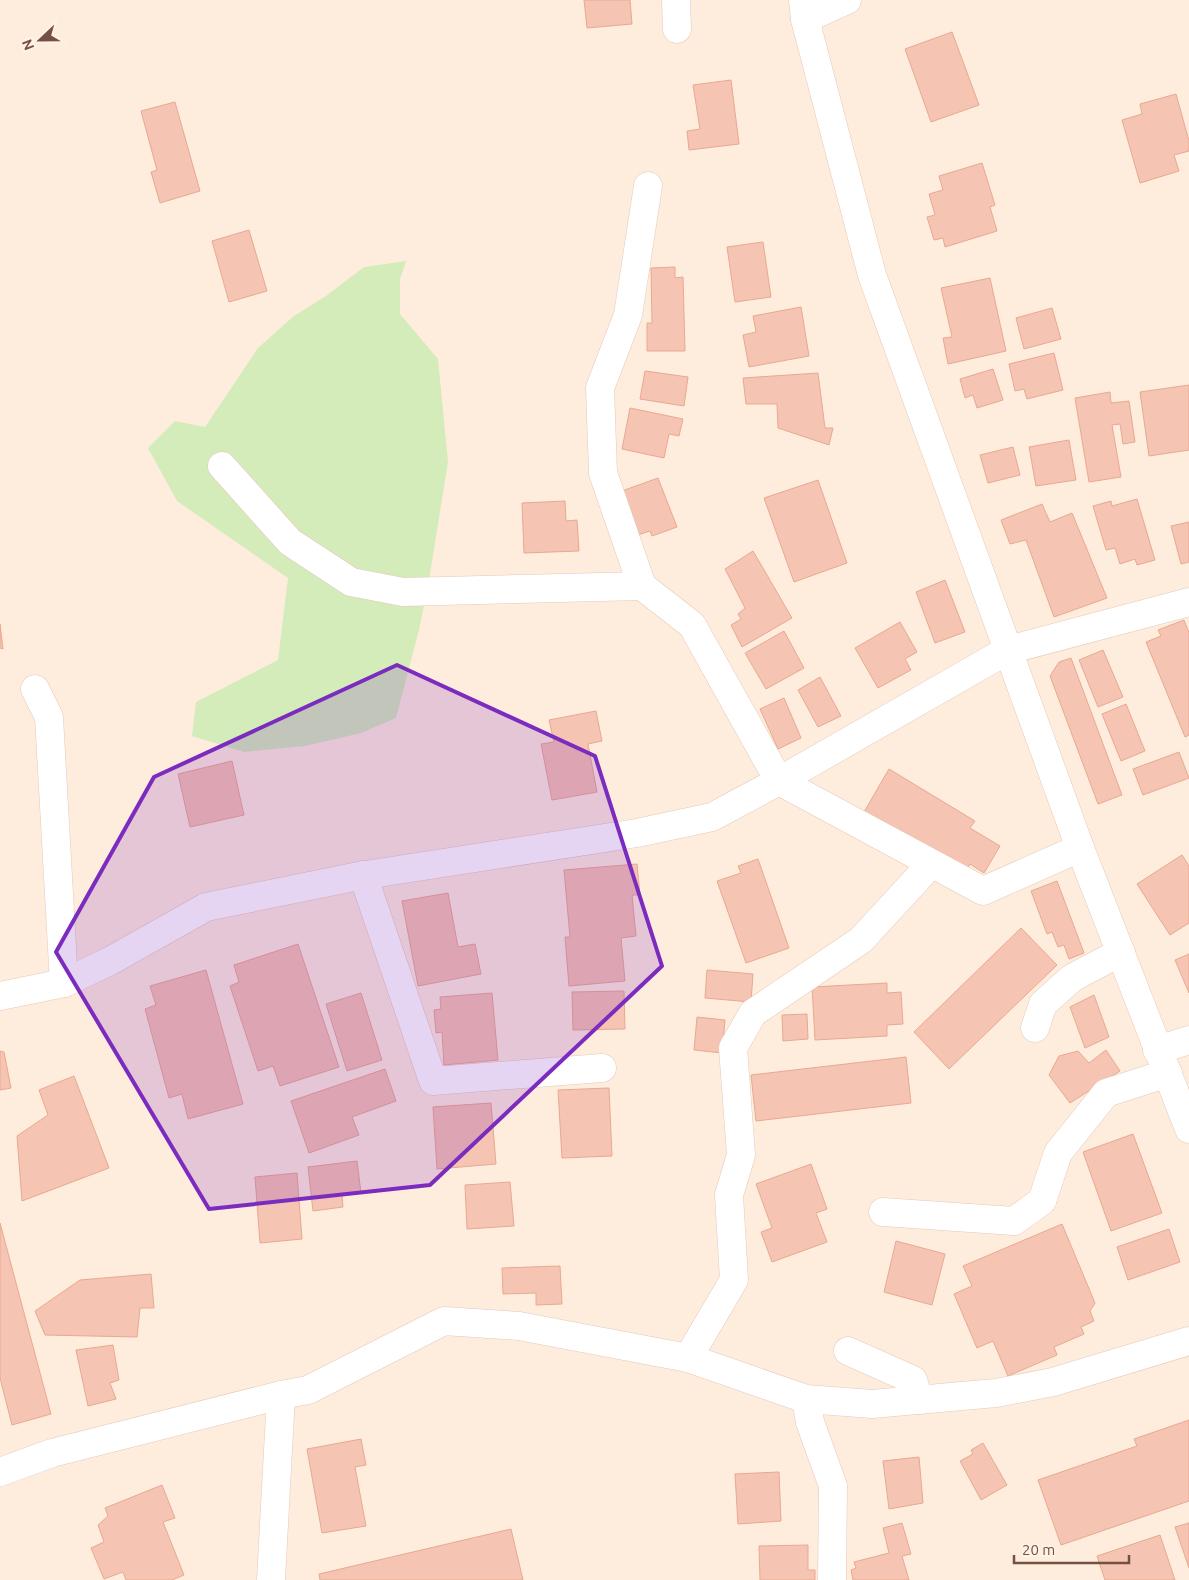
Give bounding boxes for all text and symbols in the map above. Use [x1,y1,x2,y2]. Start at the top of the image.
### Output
north arrow [15,15,65,65]
text: N [19,37,37,53]
scale bar [1014,1532,1129,1564]
text: 20 m [1022,1541,1055,1558]

